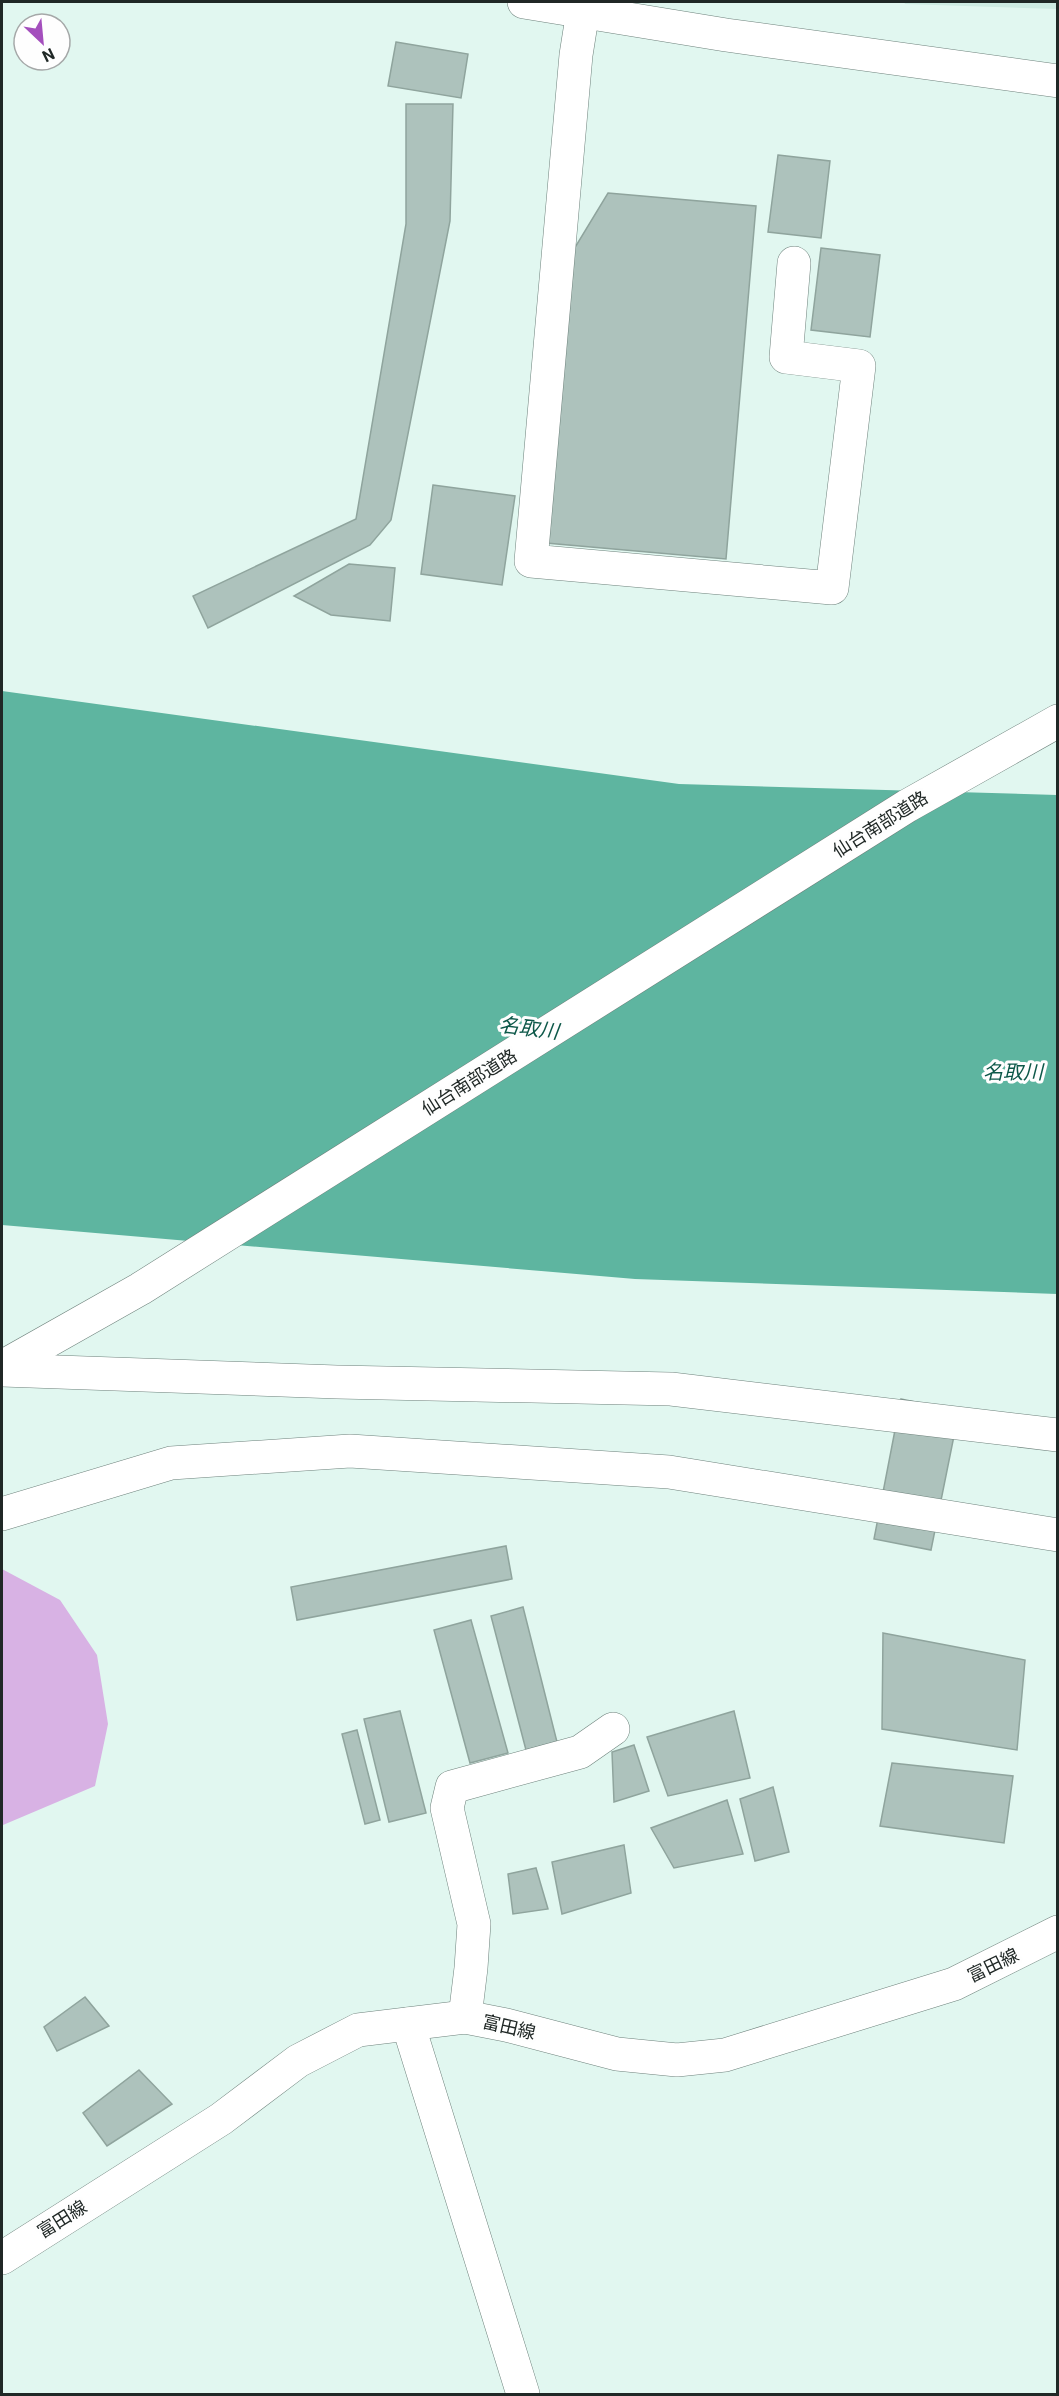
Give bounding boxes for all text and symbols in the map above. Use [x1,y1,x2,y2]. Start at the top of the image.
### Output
north arrow [12,12,72,72]
text: N [39,44,58,66]
street label: 仙台南部道路 [829,786,931,862]
water label: 名取川 [498,1012,562,1044]
street label: 仙台南部道路 [418,1044,520,1120]
water label: 名取川 [983,1060,1045,1084]
street label: 富田線 [964,1944,1022,1986]
street label: 富田線 [480,2011,538,2043]
street label: 富田線 [34,2196,90,2242]

